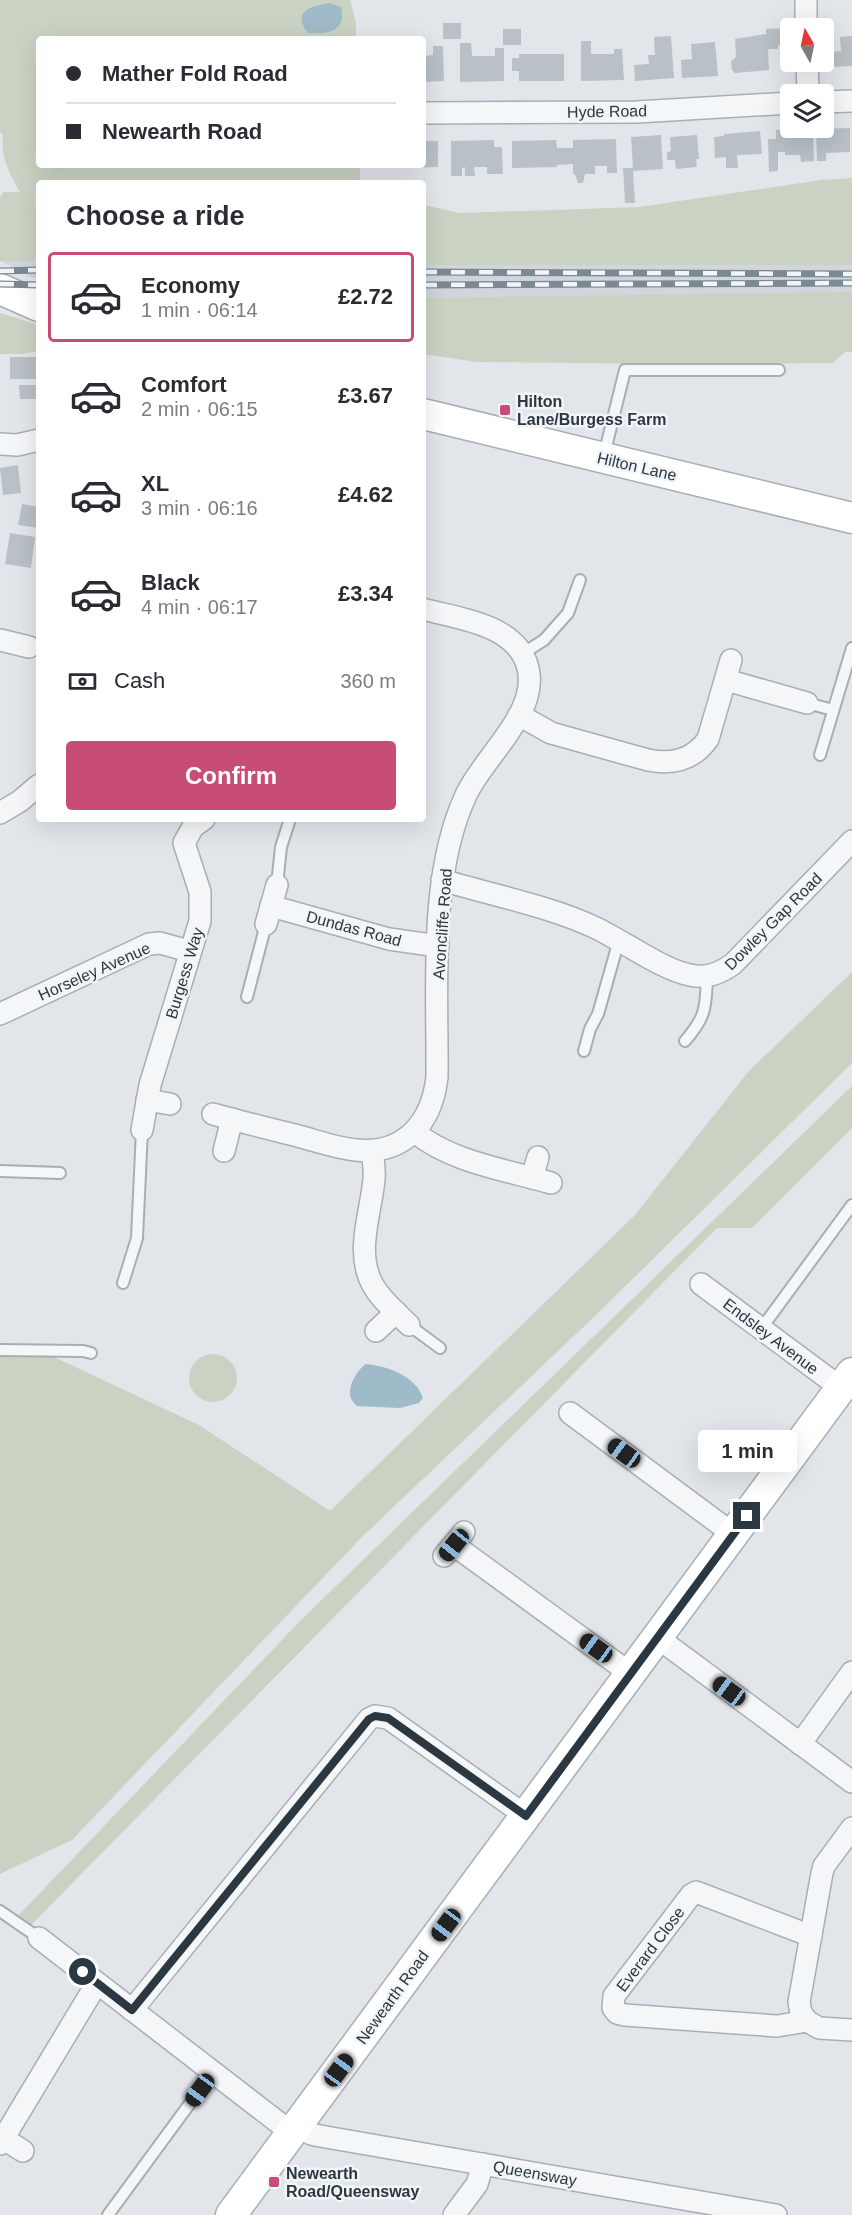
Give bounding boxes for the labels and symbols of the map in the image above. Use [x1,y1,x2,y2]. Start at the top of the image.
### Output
north arrow [780,18,834,72]
street label: Hyde Road [567,102,647,121]
place label: Hilton Lane/Burgess Farm [517,393,666,428]
marker: Hilton Lane/Burgess Farm [498,403,512,417]
street label: Hilton Lane [596,449,678,484]
street label: Avoncliffe Road [430,868,455,980]
street label: Dowley Gap Road [721,869,825,973]
street label: Dundas Road [304,908,403,949]
street label: Burgess Way [163,925,206,1021]
street label: Horseley Avenue [36,939,153,1004]
street label: Endsley Avenue [720,1295,822,1378]
callout: 1 min [698,1429,796,1471]
car [604,1435,644,1471]
route end [733,1502,760,1529]
car [436,1525,472,1565]
car [576,1630,616,1666]
car [709,1673,749,1709]
street label: Everard Close [613,1904,688,1995]
car [428,1905,464,1945]
street label: Newearth Road [353,1947,432,2047]
route start [69,1958,96,1985]
car [321,2050,357,2090]
car [182,2070,218,2110]
street label: Queensway [492,2158,578,2189]
place label: Newearth Road/Queensway [286,2165,419,2200]
marker: Newearth Road/Queensway [267,2175,281,2189]

